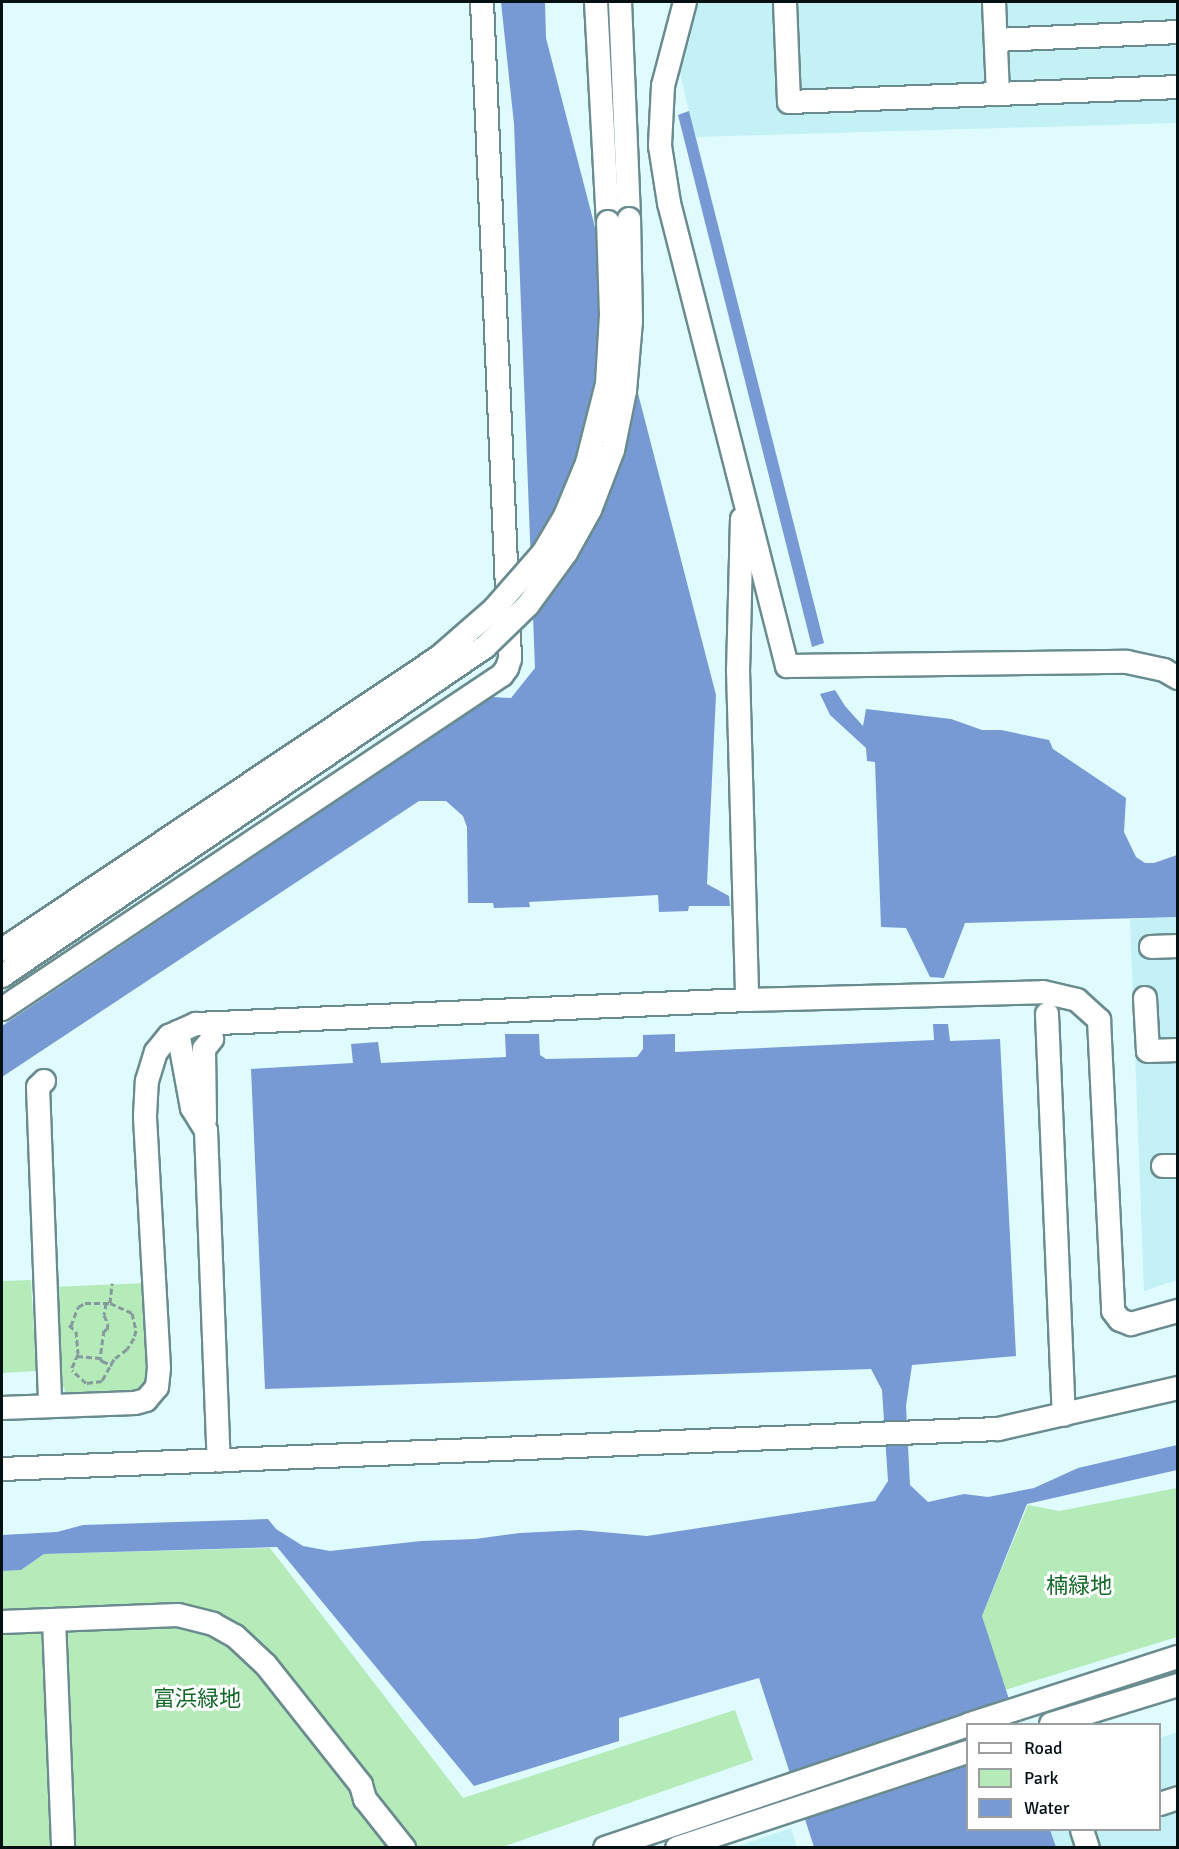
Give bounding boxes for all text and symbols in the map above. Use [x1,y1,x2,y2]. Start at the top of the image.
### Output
park label: 楠緑地 [1046,1573,1112,1599]
park label: 富浜緑地 [153,1686,241,1712]
legend [966,1723,1161,1831]
text: Road [1024,1737,1063,1759]
text: Park [1024,1767,1059,1789]
text: Water [1024,1797,1069,1819]

